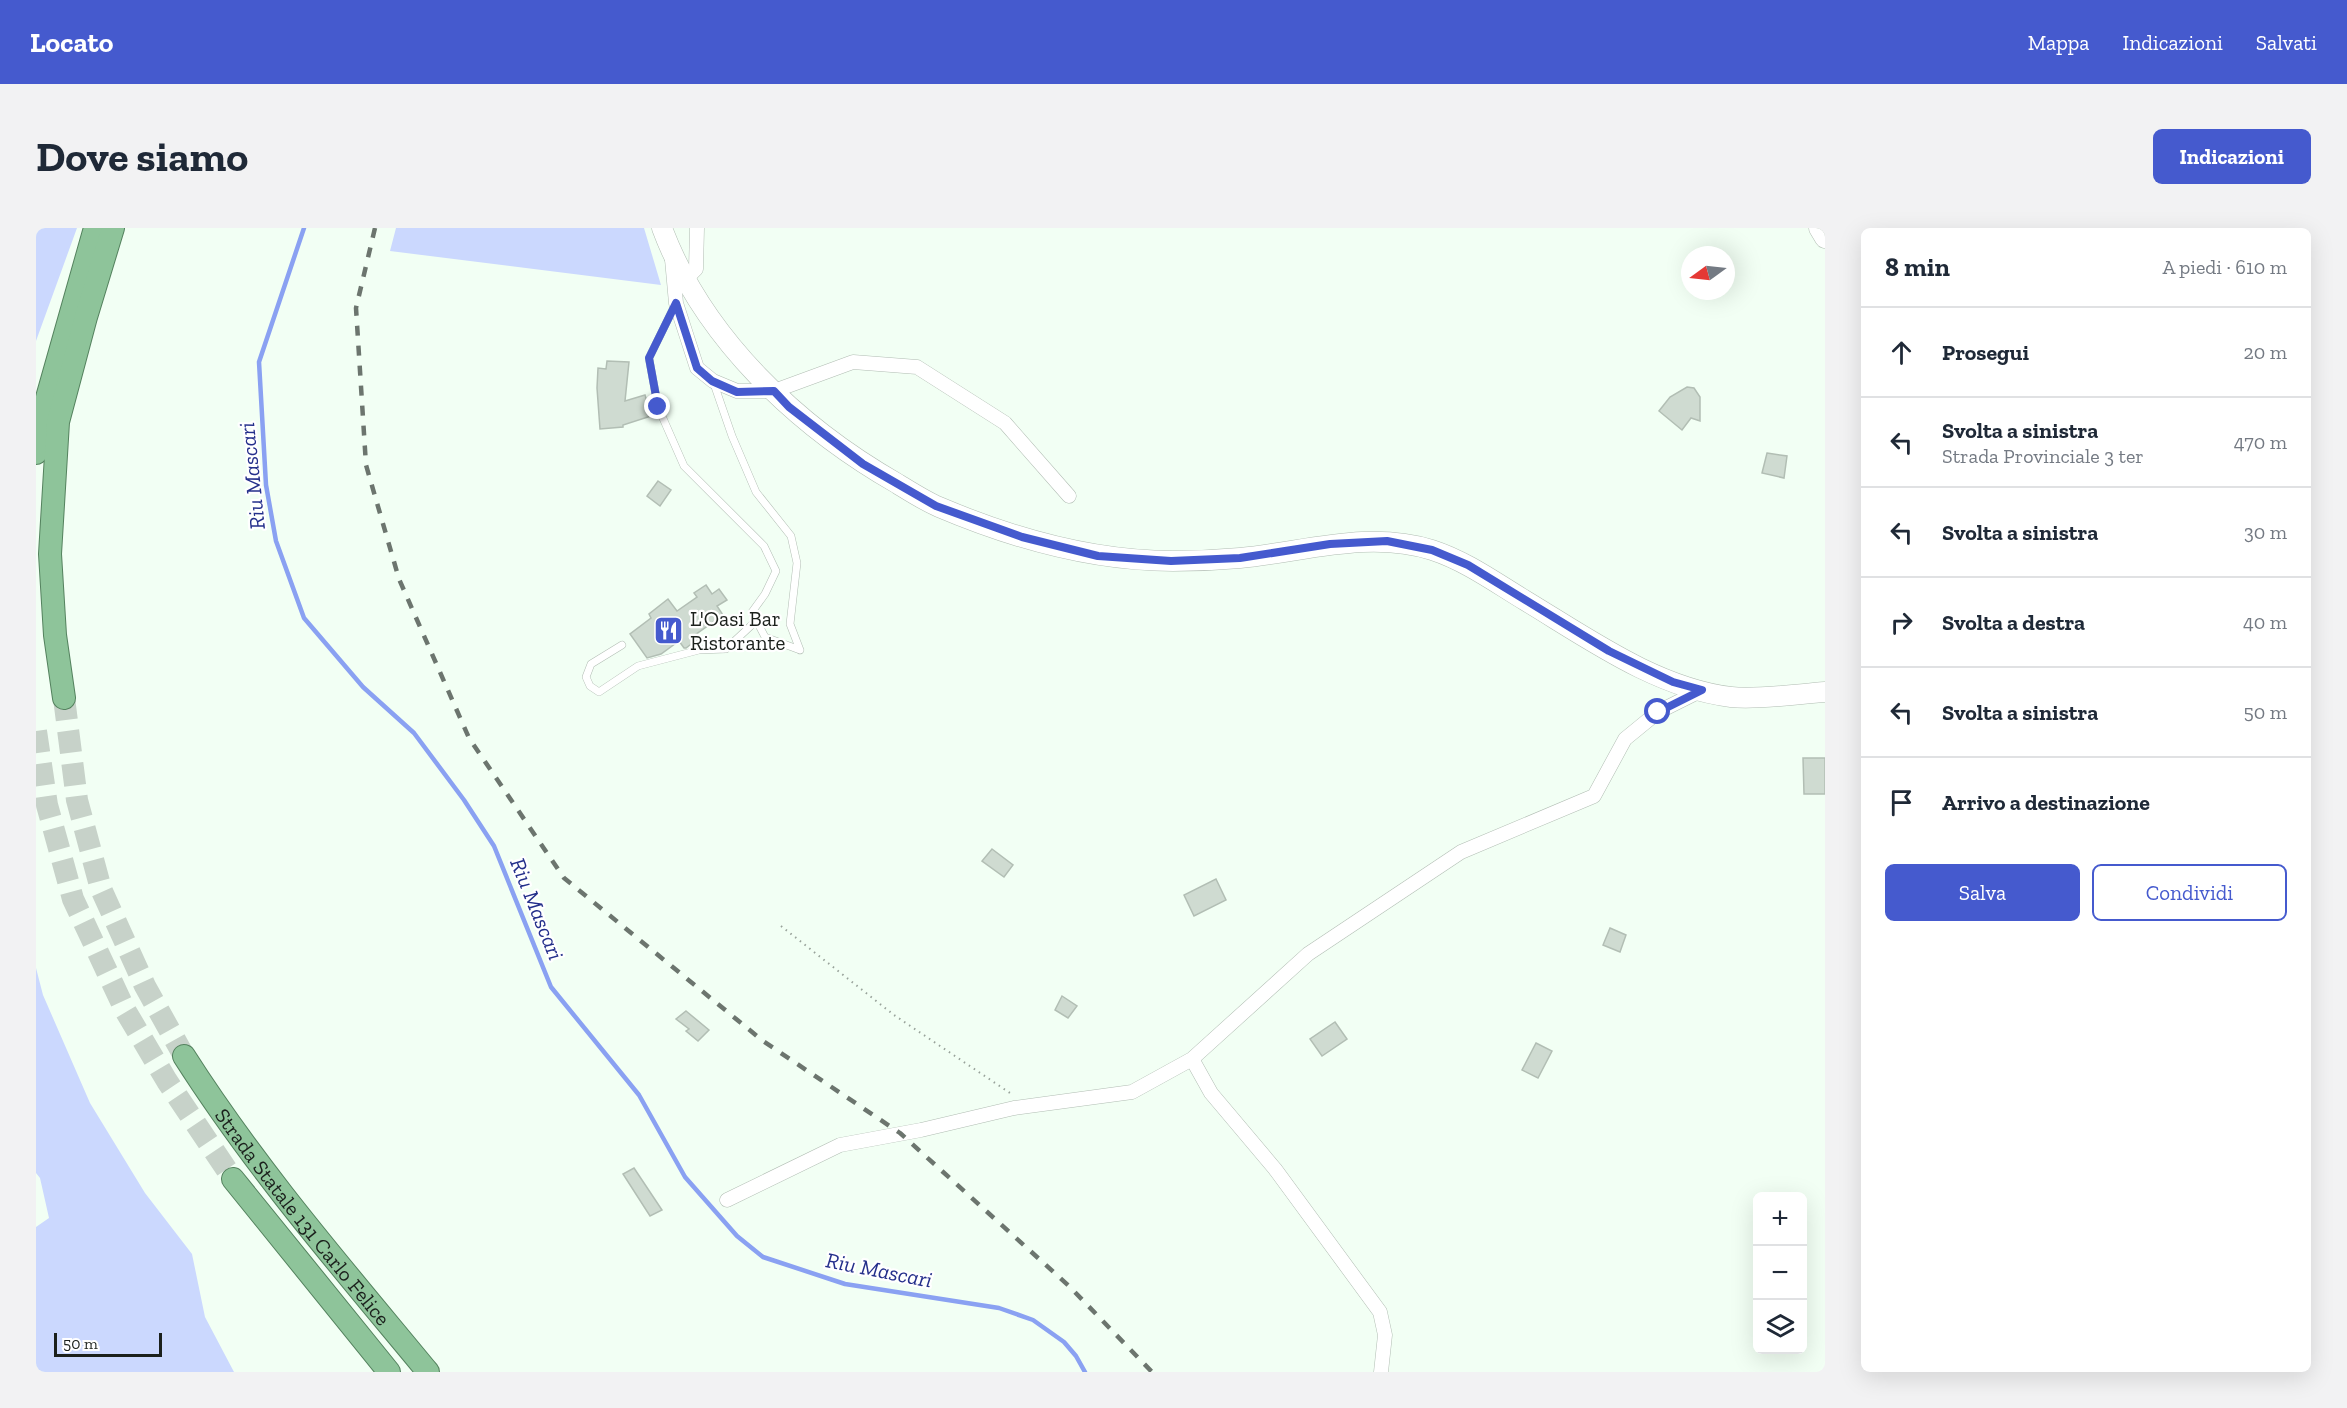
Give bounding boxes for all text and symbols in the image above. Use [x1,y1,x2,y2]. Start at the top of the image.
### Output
text: Locato [30,26,113,59]
text: Mappa [2028,30,2089,55]
text: Indicazioni [2122,30,2223,55]
text: Salvati [2256,30,2317,55]
button: Indicazioni [2153,129,2311,184]
text: Dove siamo [36,131,248,182]
north arrow [1681,246,1735,300]
text: 8 min [1885,251,1950,283]
text: A piedi · 610 m [2162,255,2287,279]
icon: ahead [1885,336,1918,369]
text: Prosegui [1942,339,2029,366]
text: 20 m [2243,340,2287,364]
route end [644,393,670,419]
text: Svolta a sinistra [1942,417,2098,444]
water label: Riu Mascari [233,421,271,531]
icon: left [1885,426,1918,459]
text: 470 m [2234,430,2287,454]
text: Strada Provinciale 3 ter [1942,444,2144,468]
icon: left [1885,516,1918,549]
text: Svolta a sinistra [1942,519,2098,546]
text: 30 m [2244,520,2287,544]
place label: L'Oasi Bar Ristorante [690,606,785,655]
icon: right [1885,606,1918,639]
text: Svolta a destra [1942,609,2085,636]
text: 40 m [2243,610,2287,634]
restaurant icon: L'Oasi Bar Ristorante [653,614,685,646]
icon: left [1885,696,1918,729]
route start [1644,698,1670,724]
text: Svolta a sinistra [1942,699,2098,726]
text: 50 m [2243,700,2287,724]
icon: arrive [1885,786,1918,819]
text: Arrivo a destinazione [1942,789,2150,816]
water label: Riu Mascari [504,854,570,964]
button: Salva [1885,864,2080,921]
button: Condividi [2092,864,2287,921]
street label: Strada Statale 131 Carlo Felice [210,1103,396,1330]
map controls [1753,1192,1807,1354]
button: + [1753,1192,1807,1246]
water label: Riu Mascari [824,1246,934,1294]
button: − [1753,1246,1807,1300]
button: layers [1753,1300,1807,1354]
scale bar [54,1330,162,1358]
text: 50 m [63,1334,98,1353]

